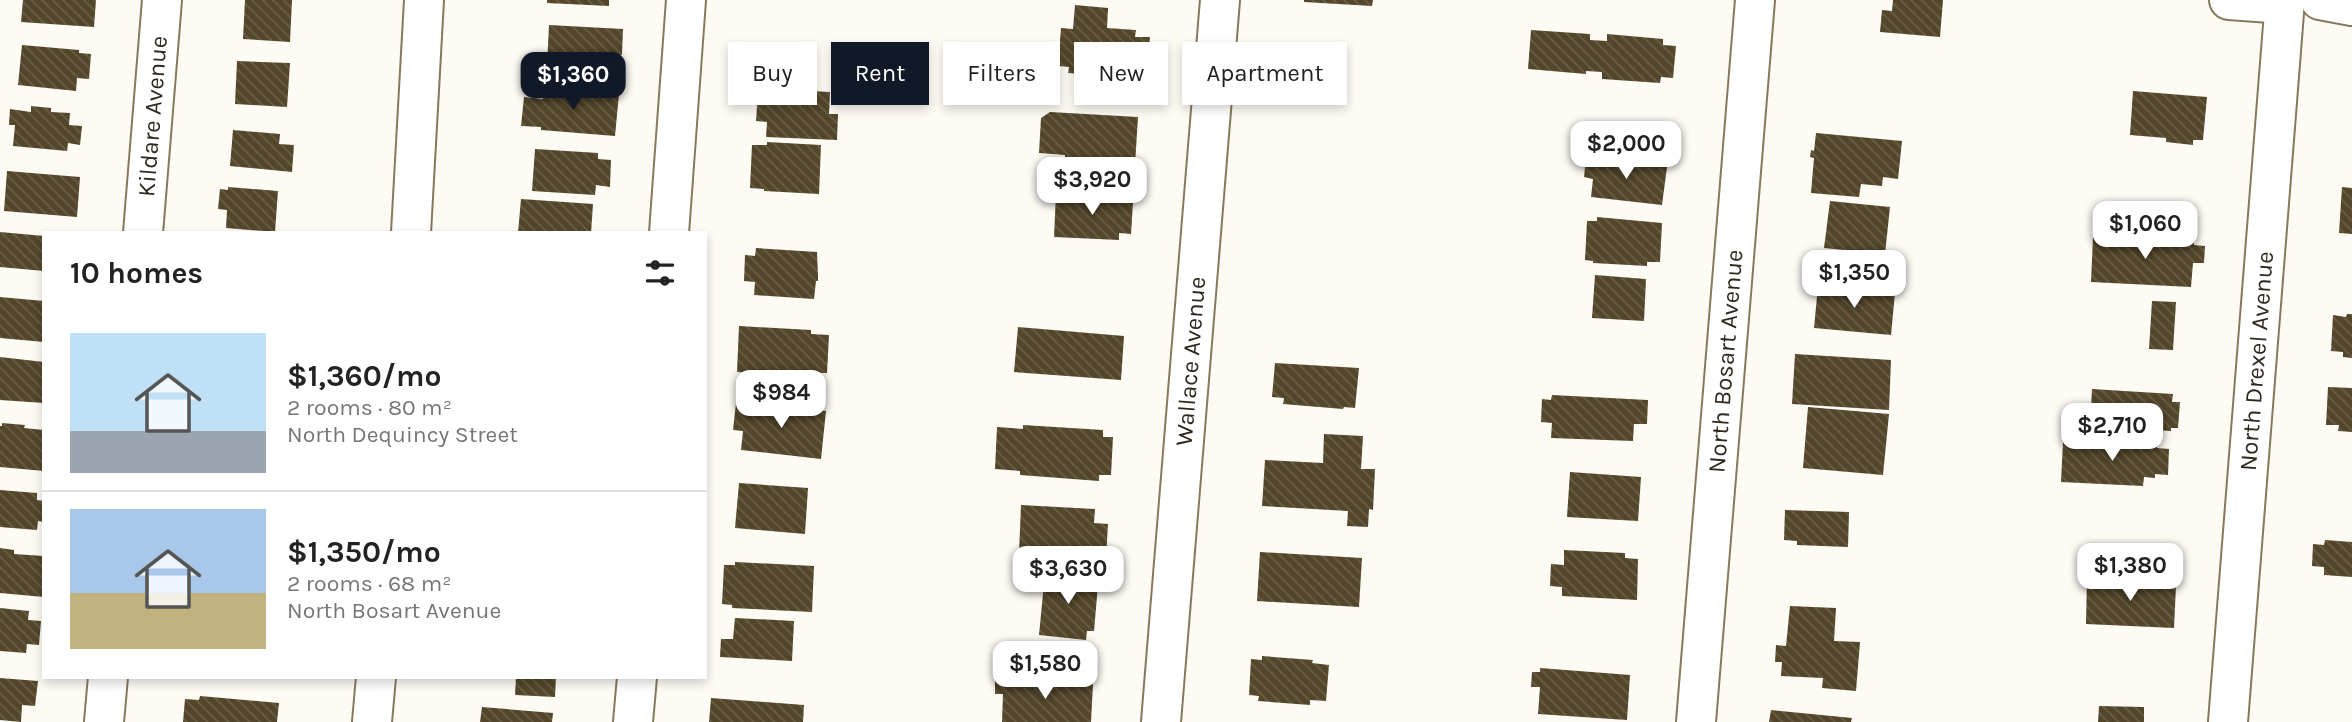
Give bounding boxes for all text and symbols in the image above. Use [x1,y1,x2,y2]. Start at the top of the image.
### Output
street label: Kildare Avenue [132,35,173,198]
chip: Buy [728,42,817,105]
chip: Rent [831,42,929,105]
chip: Filters [943,42,1060,105]
chip: New [1074,42,1168,105]
chip: Apartment [1182,42,1347,105]
pin: $1,360 [516,52,630,112]
text: $1,360 [537,61,609,88]
pin: $2,000 [1569,122,1683,181]
text: $2,000 [1586,130,1666,157]
pin: $3,920 [1035,158,1149,217]
text: $3,920 [1053,166,1131,193]
pin: $1,060 [2088,202,2202,261]
text: $1,060 [2109,210,2181,237]
street label: North Bosart Avenue [1702,249,1749,474]
pin: $1,350 [1797,250,1911,310]
street label: North Drexel Avenue [2234,250,2279,472]
icon: filters [641,254,679,292]
text: 10 homes [70,255,203,291]
text: $1,350 [1818,259,1890,286]
street label: Wallace Avenue [1170,275,1211,447]
text: $1,360/mo [287,358,441,394]
icon: home [126,361,210,445]
pin: $984 [740,370,822,430]
text: $984 [752,379,810,406]
text: 2 rooms · 80 m² [287,394,452,421]
pin: $2,710 [2055,404,2169,463]
text: $2,710 [2077,412,2147,439]
text: North Dequincy Street [287,421,518,448]
text: $1,350/mo [287,534,441,570]
icon: home [126,537,210,621]
pin: $1,380 [2073,544,2187,603]
pin: $3,630 [1011,546,1125,606]
text: $1,380 [2093,552,2167,579]
text: $3,630 [1029,555,1107,582]
text: 2 rooms · 68 m² [287,570,451,597]
text: North Bosart Avenue [287,597,501,624]
pin: $1,580 [988,642,1102,701]
text: $1,580 [1009,650,1081,677]

